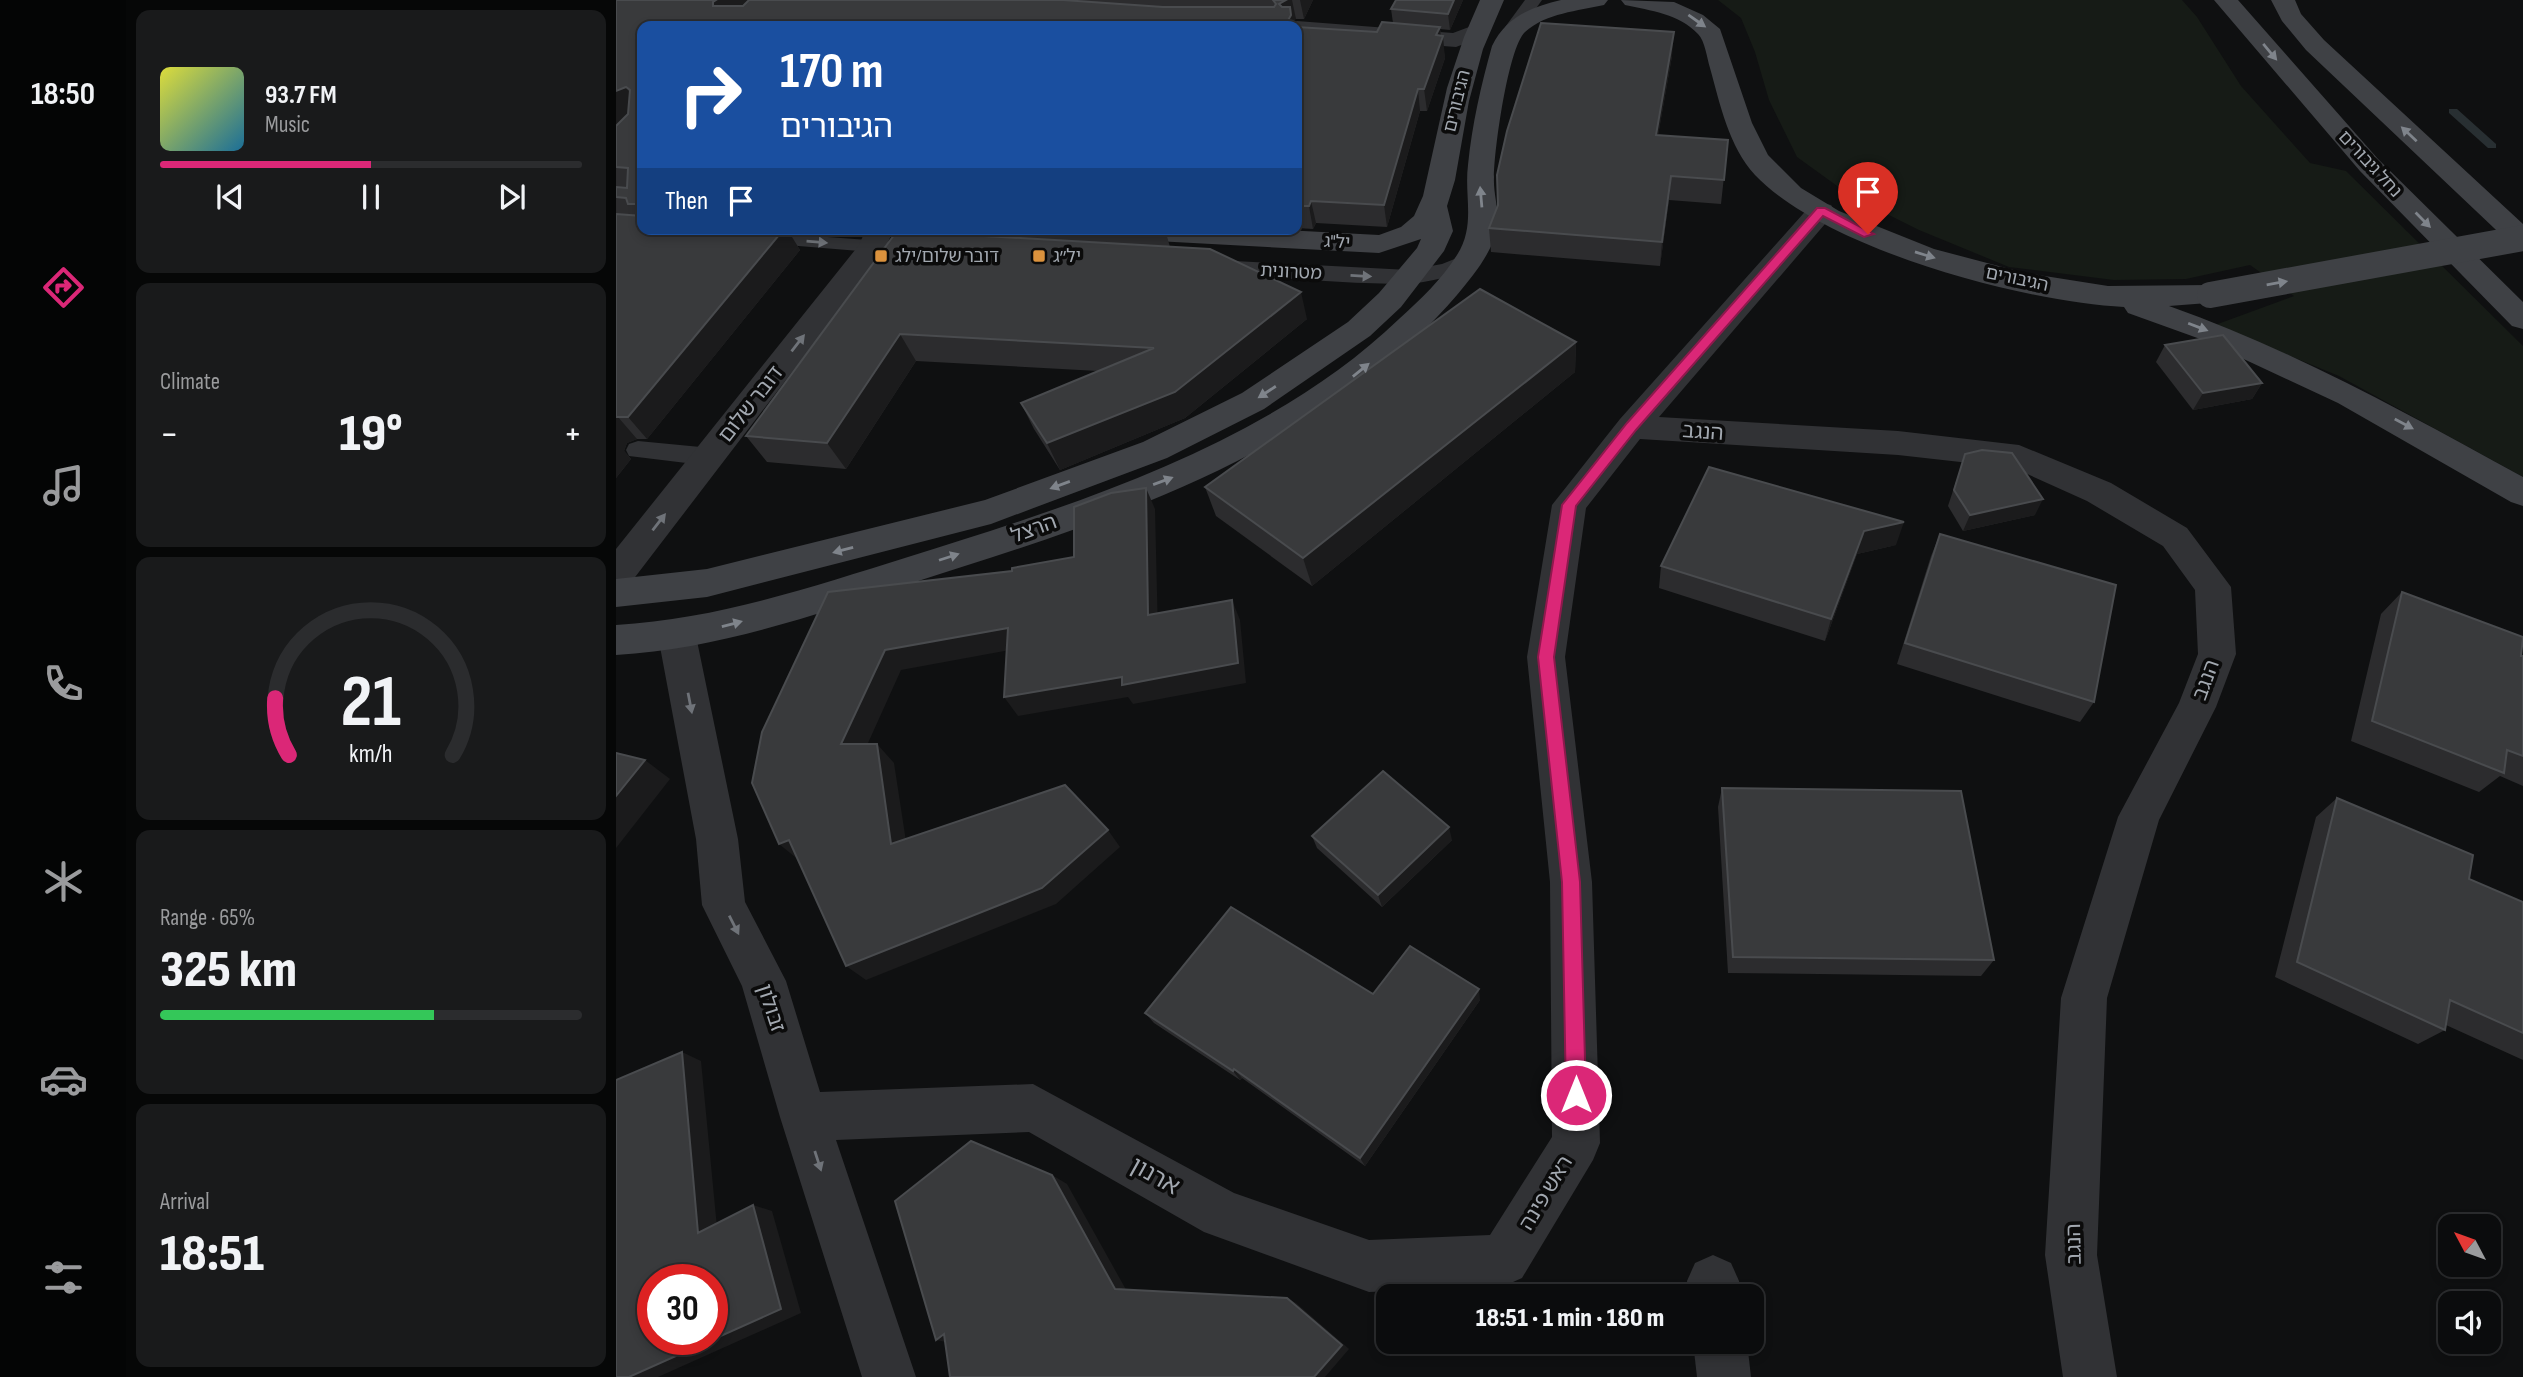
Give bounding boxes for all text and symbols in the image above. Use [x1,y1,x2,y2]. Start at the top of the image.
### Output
one-way arrow [1688,14,1706,28]
text: 170 m [780,43,884,102]
one-way arrow [2262,43,2277,60]
icon: right [665,49,756,140]
street label: הגיבורים [1439,68,1475,134]
text: 18:50 [31,75,95,114]
text: 93.7 FM [265,80,337,111]
text: הגיבורים [780,108,893,147]
text: Music [265,111,310,139]
street label: נחל גיבורים [2334,126,2406,202]
one-way arrow [2401,126,2418,142]
pin [1838,162,1898,234]
icon: arrive [1849,173,1887,211]
icon: previous [211,178,249,216]
icon: pause [352,178,390,216]
icon: next [493,178,531,216]
icon: arrive [722,182,760,220]
one-way arrow [1475,185,1486,207]
text: Then [665,186,708,217]
one-way arrow [2415,211,2432,228]
street label: יל"ג [1323,231,1351,253]
one-way arrow [806,237,828,248]
place label: דובר שלום/ילג [895,246,999,267]
place label: יל״ג [1053,246,1081,267]
marker: דובר שלום/ילג [873,248,889,264]
marker: יל״ג [1031,248,1047,264]
one-way arrow [1915,251,1936,261]
street label: מטרונית [1260,260,1322,284]
street label: הגיבורים [1984,262,2050,296]
icon: directions [39,263,88,312]
one-way arrow [1351,270,1373,281]
one-way arrow [2266,277,2288,288]
one-way arrow [2188,321,2209,332]
one-way arrow [791,334,806,352]
street label: דובר שלום [713,361,789,447]
one-way arrow [1351,362,1369,377]
text: Climate [160,368,220,396]
one-way arrow [1258,385,1277,398]
text: 19° [339,403,403,466]
text: − [160,412,179,457]
text: + [563,412,582,457]
street label: הנגב [1682,418,1724,446]
one-way arrow [2394,418,2413,430]
icon: music [39,461,88,510]
one-way arrow [1153,475,1174,486]
one-way arrow [1050,480,1071,491]
street label: הרצל [1008,509,1060,549]
one-way arrow [651,514,666,532]
one-way arrow [831,545,853,556]
one-way arrow [939,552,960,562]
one-way arrow [721,618,743,629]
street label: הנגב [2187,656,2225,704]
icon: phone [39,659,88,708]
text: 21 [341,659,401,747]
one-way arrow [685,692,696,714]
text: km/h [349,738,393,769]
icon: climate [39,857,88,906]
text: Range · 65% [160,904,255,932]
one-way arrow [729,915,740,935]
text: 325 km [160,939,297,1002]
street label: זבולון [752,981,790,1035]
icon: car [39,1055,88,1104]
position arrow [1539,1058,1613,1132]
one-way arrow [814,1151,824,1172]
street label: ארנון [1125,1151,1185,1201]
street label: ראש פינה [1514,1151,1578,1235]
text: Arrival [160,1188,209,1216]
north arrow [2438,1214,2501,1278]
map controls [2438,1214,2501,1354]
text: 18:51 [160,1223,264,1286]
street label: הנגב [2061,1223,2087,1265]
icon: filters [39,1253,88,1302]
speed limit sign: 30 [637,1264,728,1355]
button: sound [2438,1291,2501,1354]
text: 18:51 · 1 min · 180 m [1476,1303,1664,1334]

